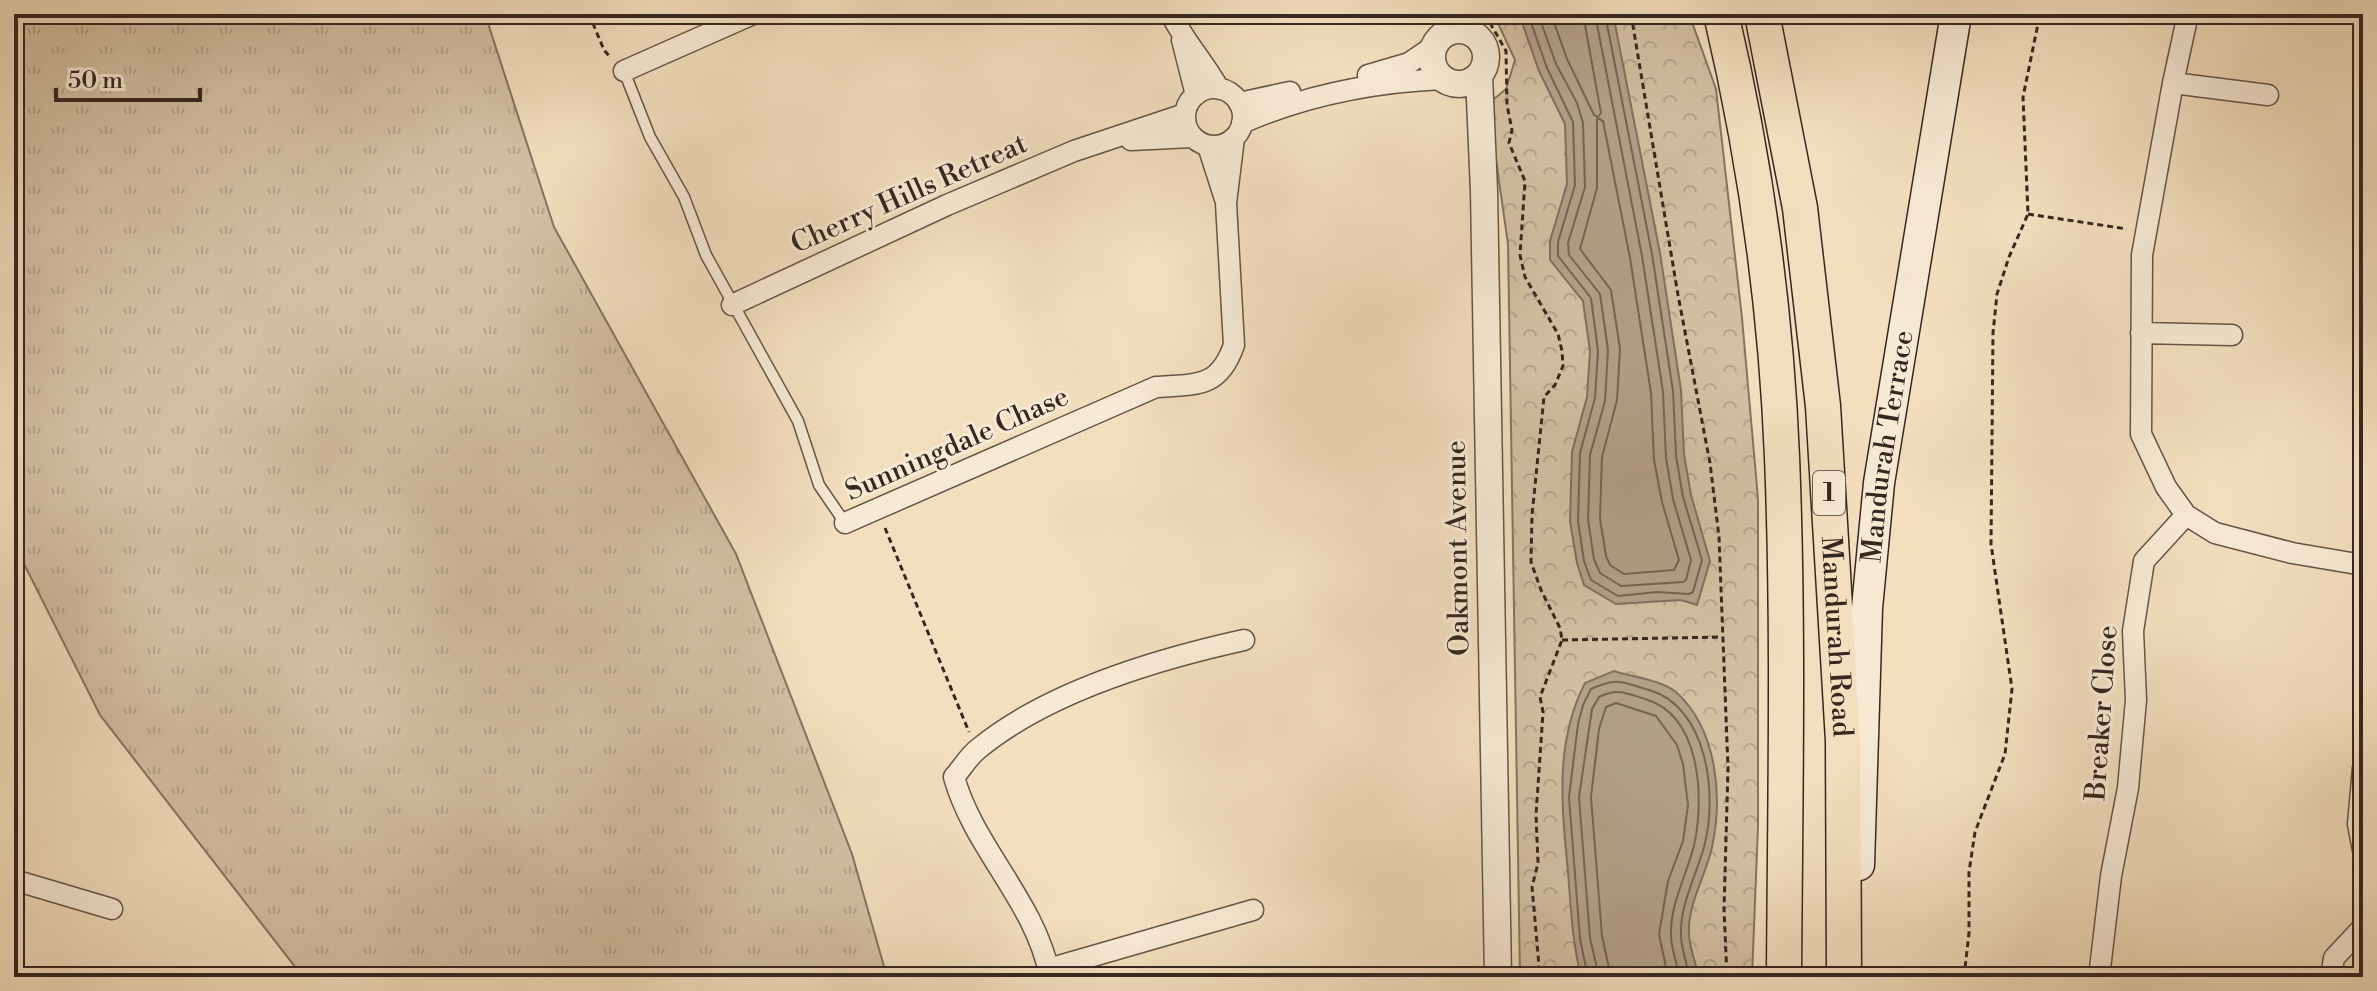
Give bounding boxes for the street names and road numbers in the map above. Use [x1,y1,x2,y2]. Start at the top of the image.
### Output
street label: Cherry Hills Retreat [786,126,1033,262]
street label: Mandurah Terrace [1854,328,1921,564]
street label: Sunningdale Chase [840,379,1074,509]
street label: Oakmont Avenue [1439,440,1477,656]
road number: 1 [1813,471,1845,515]
street label: Mandurah Road [1813,535,1860,738]
street label: Breaker Close [2078,624,2126,803]

